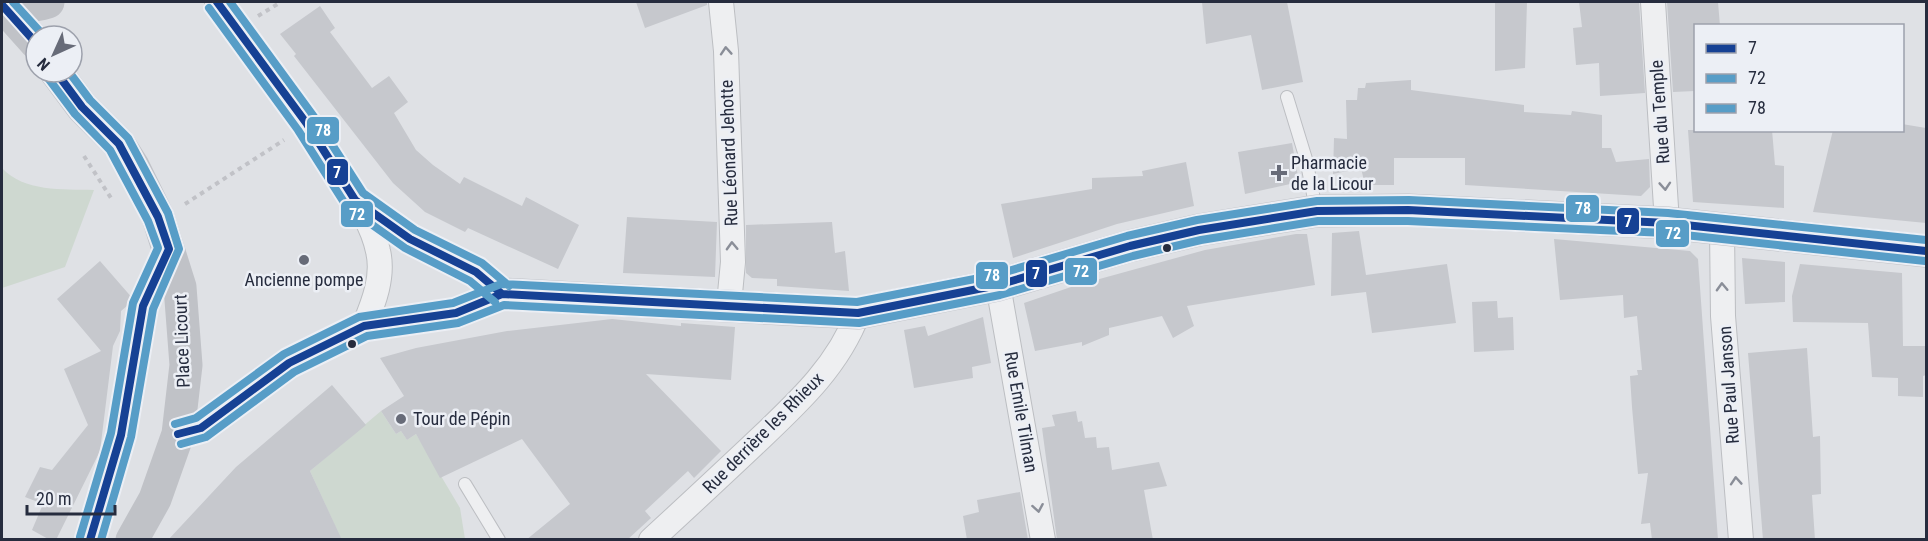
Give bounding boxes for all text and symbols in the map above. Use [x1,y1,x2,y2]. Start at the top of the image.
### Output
north arrow [24,24,84,84]
legend [1694,24,1904,132]
text: 7 [1748,37,1757,58]
one-way arrow [719,47,732,56]
text: N [34,54,54,74]
street label: Rue du Temple [1645,59,1674,165]
text: 72 [1748,67,1766,88]
street label: Rue Léonard Jehotte [715,79,742,227]
text: 78 [1748,97,1766,118]
line badge: 78 [306,116,340,145]
text: 78 [315,121,331,140]
place label: Pharmacie de la Licour [1291,152,1374,194]
line badge: 7 [326,158,349,186]
text: 7 [333,163,341,182]
marker: Pharmacie de la Licour [1272,166,1286,180]
one-way arrow [1658,181,1671,190]
line badge: 78 [1565,194,1600,223]
text: 78 [1575,199,1591,218]
line badge: 72 [340,200,374,228]
text: 72 [349,205,365,224]
line badge: 7 [1616,207,1640,235]
text: 7 [1624,212,1632,231]
line badge: 72 [1655,219,1690,248]
text: 72 [1665,224,1681,243]
one-way arrow [726,241,739,250]
unlabelled marker [1161,242,1173,254]
marker: Ancienne pompe [297,253,311,267]
line badge: 72 [1064,257,1098,286]
line badge: 7 [1025,259,1048,288]
line badge: 78 [975,261,1009,290]
text: 72 [1073,262,1089,281]
text: 7 [1032,264,1040,283]
text: 78 [984,266,1000,285]
place label: Ancienne pompe [245,269,363,290]
one-way arrow [1716,282,1729,291]
street label: Place Licourt [169,294,194,388]
street label: Rue Paul Janson [1714,325,1743,445]
unlabelled marker [346,338,358,350]
street label: Rue Emile Tilman [1001,350,1042,474]
street label: Rue derrière les Rhieux [698,368,827,497]
place label: Tour de Pépin [413,408,510,429]
marker: Tour de Pépin [394,412,408,426]
one-way arrow [1730,477,1743,486]
scale bar [27,478,116,516]
text: 20 m [36,488,71,509]
one-way arrow [1031,503,1043,513]

